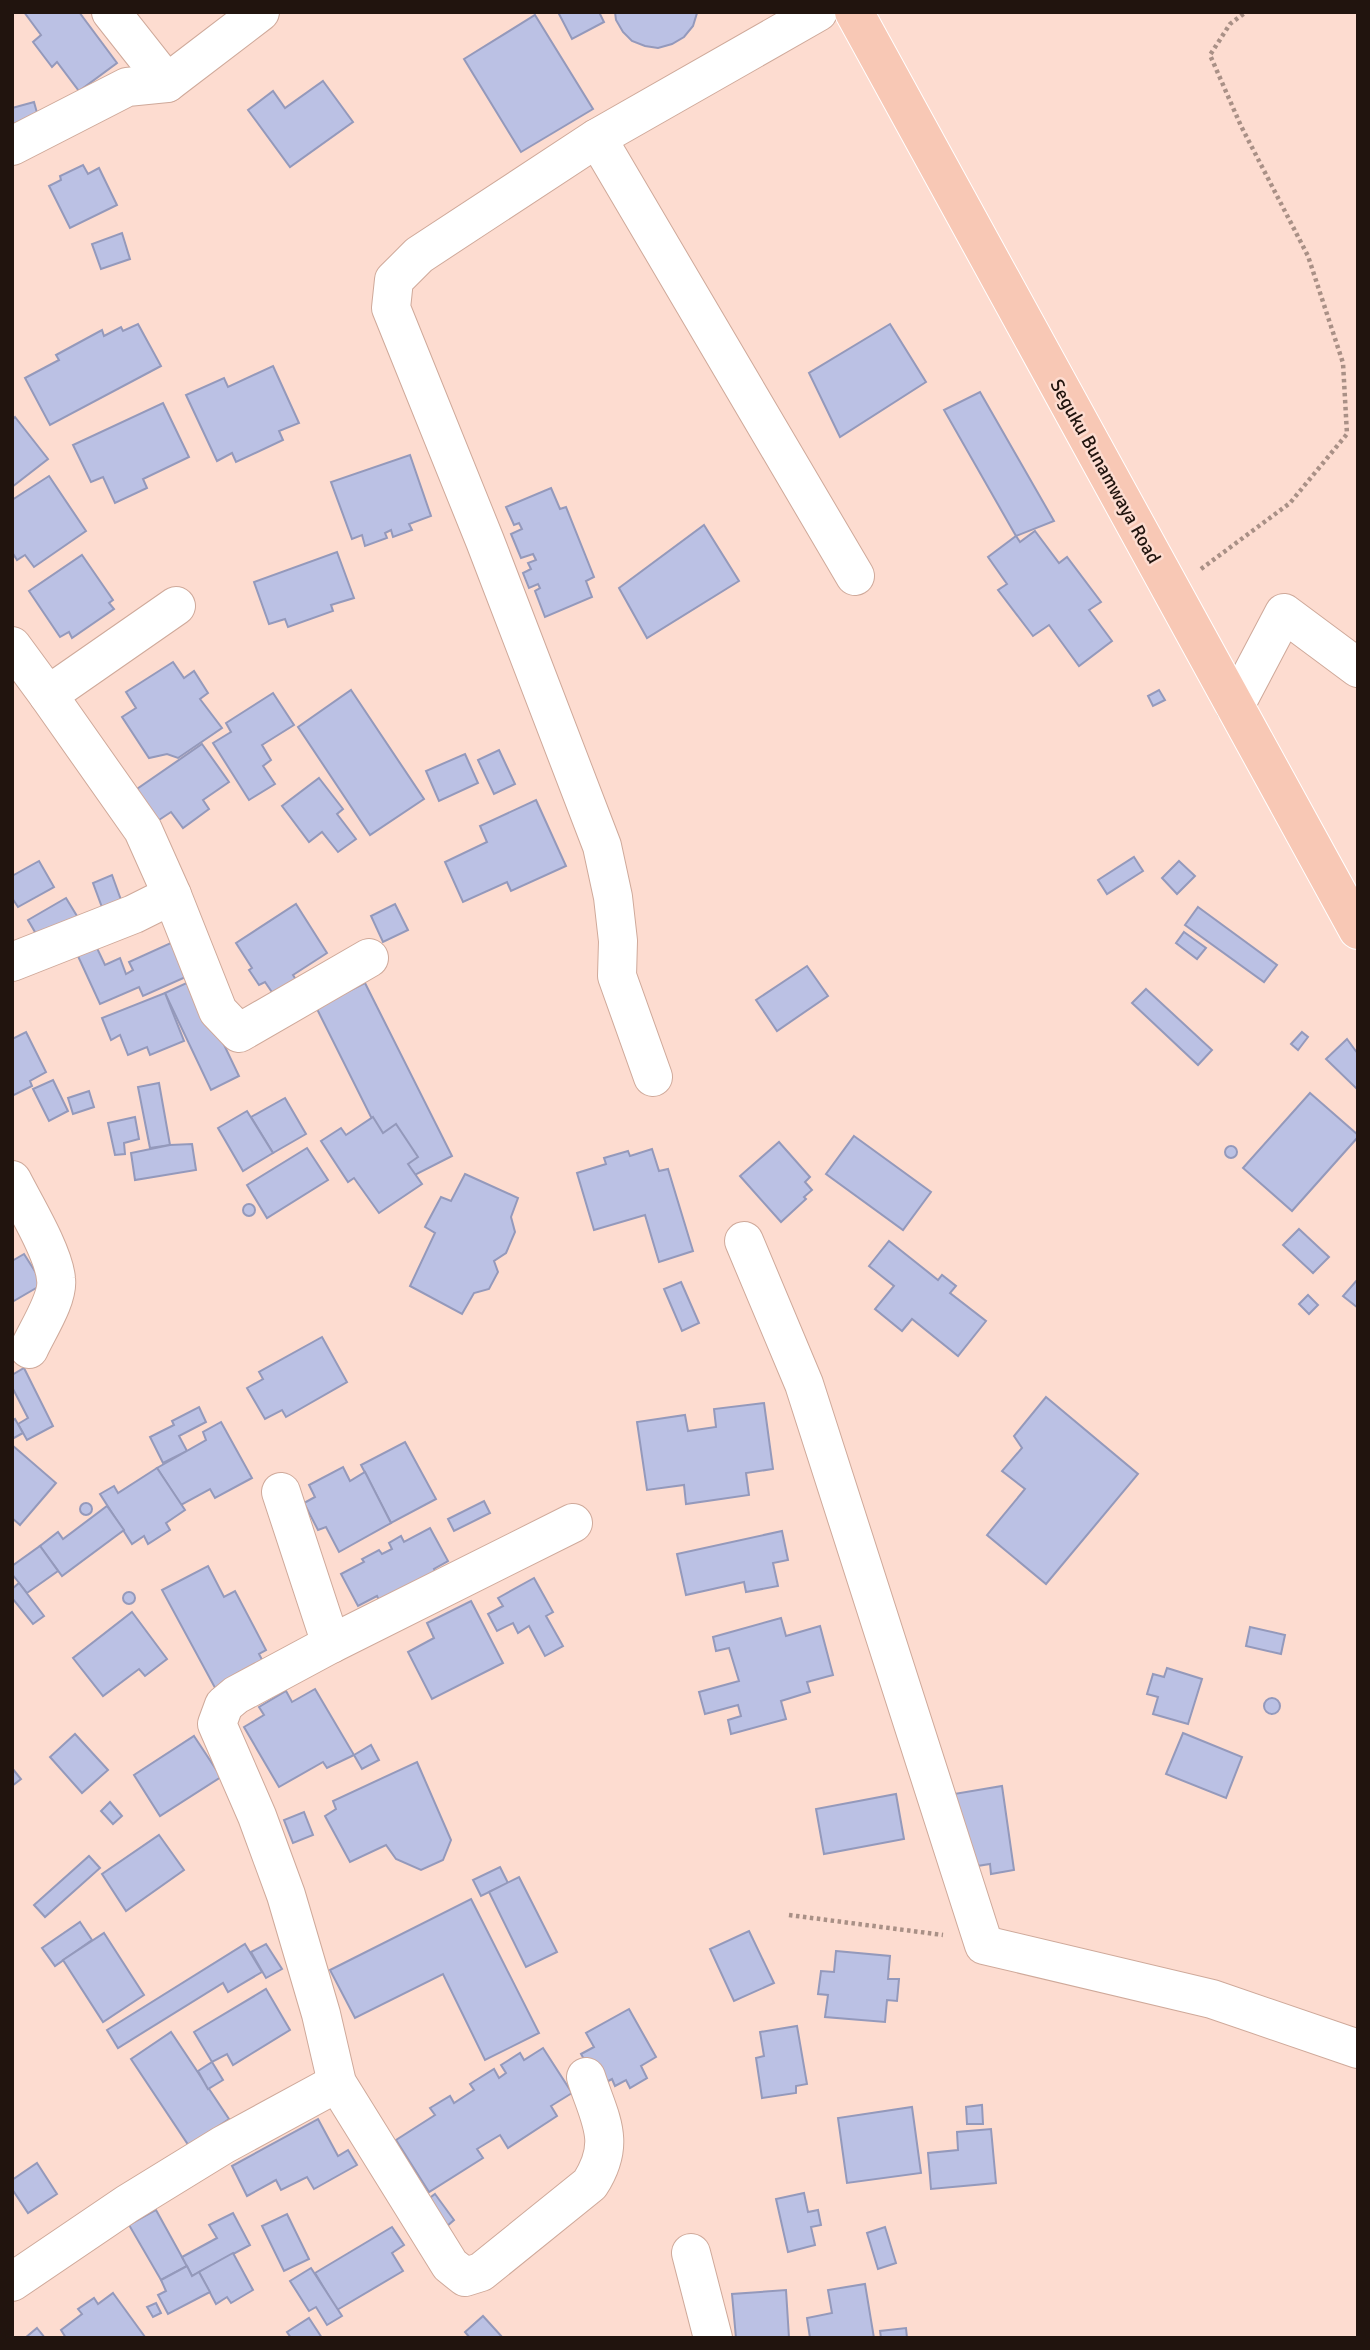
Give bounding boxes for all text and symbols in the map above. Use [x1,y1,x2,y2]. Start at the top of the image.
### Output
street label: Seguku Bunamwaya Road [1044,375,1166,568]

